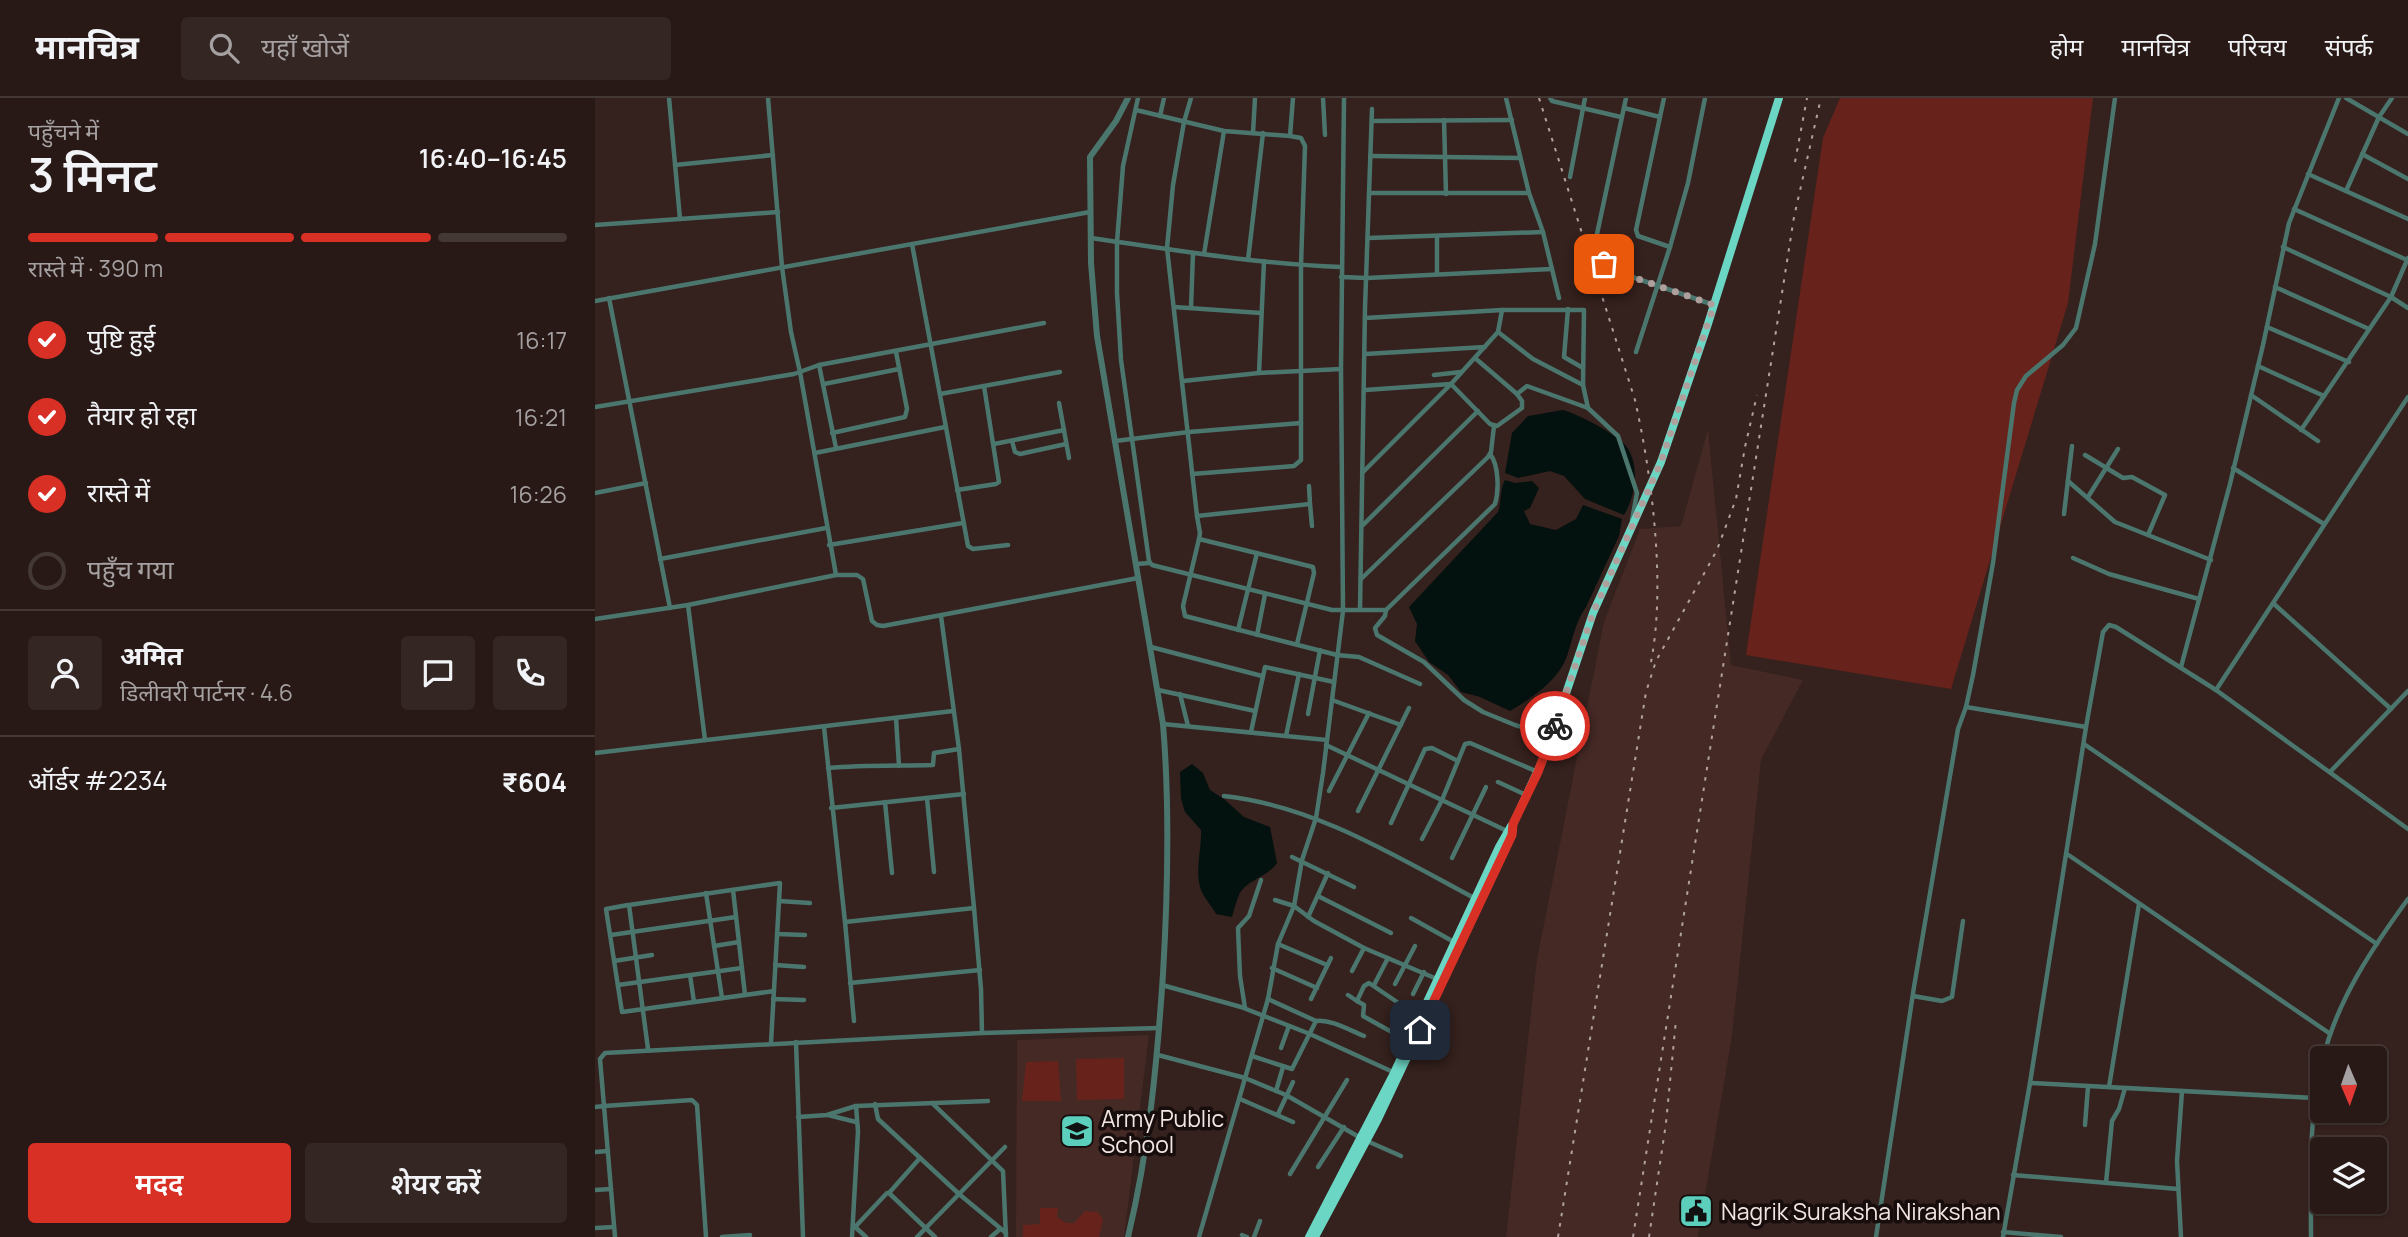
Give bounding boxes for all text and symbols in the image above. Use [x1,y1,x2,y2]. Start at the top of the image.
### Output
search box [181,17,671,80]
text: मानचित्र [35,24,139,69]
icon: search [205,29,243,67]
text: यहाँ खोजें [261,29,349,65]
text: होम [2050,30,2083,63]
text: मानचित्र [2121,30,2190,63]
text: परिचय [2228,30,2287,63]
text: संपर्क [2325,30,2373,63]
text: पहुँचने में [28,115,99,147]
text: 16:40–16:45 [419,140,567,176]
text: 3 मिनट [28,143,157,206]
pin [1574,234,1634,294]
icon: bag [1585,245,1623,283]
text: रास्ते में · 390 m [28,252,163,284]
text: पुष्टि हुई [87,320,155,356]
icon: check [28,321,66,359]
text: 16:17 [516,324,567,356]
text: तैयार हो रहा [87,397,196,433]
icon: check [28,398,66,436]
text: 16:21 [515,401,567,433]
text: रास्ते में [87,474,150,510]
icon: check [28,475,66,513]
text: 16:26 [510,478,567,510]
text: पहुँच गया [87,551,174,587]
button: person [28,636,102,710]
button: chat [401,636,475,710]
button: phone [493,636,567,710]
text: अमित [120,637,183,673]
text: डिलीवरी पार्टनर · 4.6 [120,676,293,708]
courier [1520,691,1590,761]
icon: bike [1536,707,1574,745]
text: ऑर्डर #2234 [28,762,168,798]
text: ₹604 [502,764,567,800]
pin [1390,1000,1450,1060]
icon: home [1401,1011,1439,1049]
north arrow [2310,1046,2387,1124]
map controls [2310,1046,2387,1214]
place label: Army Public School [1101,1102,1224,1160]
school or university icon: Army Public School [1058,1112,1096,1150]
button: layers [2310,1137,2387,1214]
button: मदद [28,1143,291,1223]
button: शेयर करें [305,1143,567,1223]
public building icon: Nagrik Suraksha Nirakshan [1677,1192,1715,1230]
place label: Nagrik Suraksha Nirakshan [1721,1195,2001,1227]

